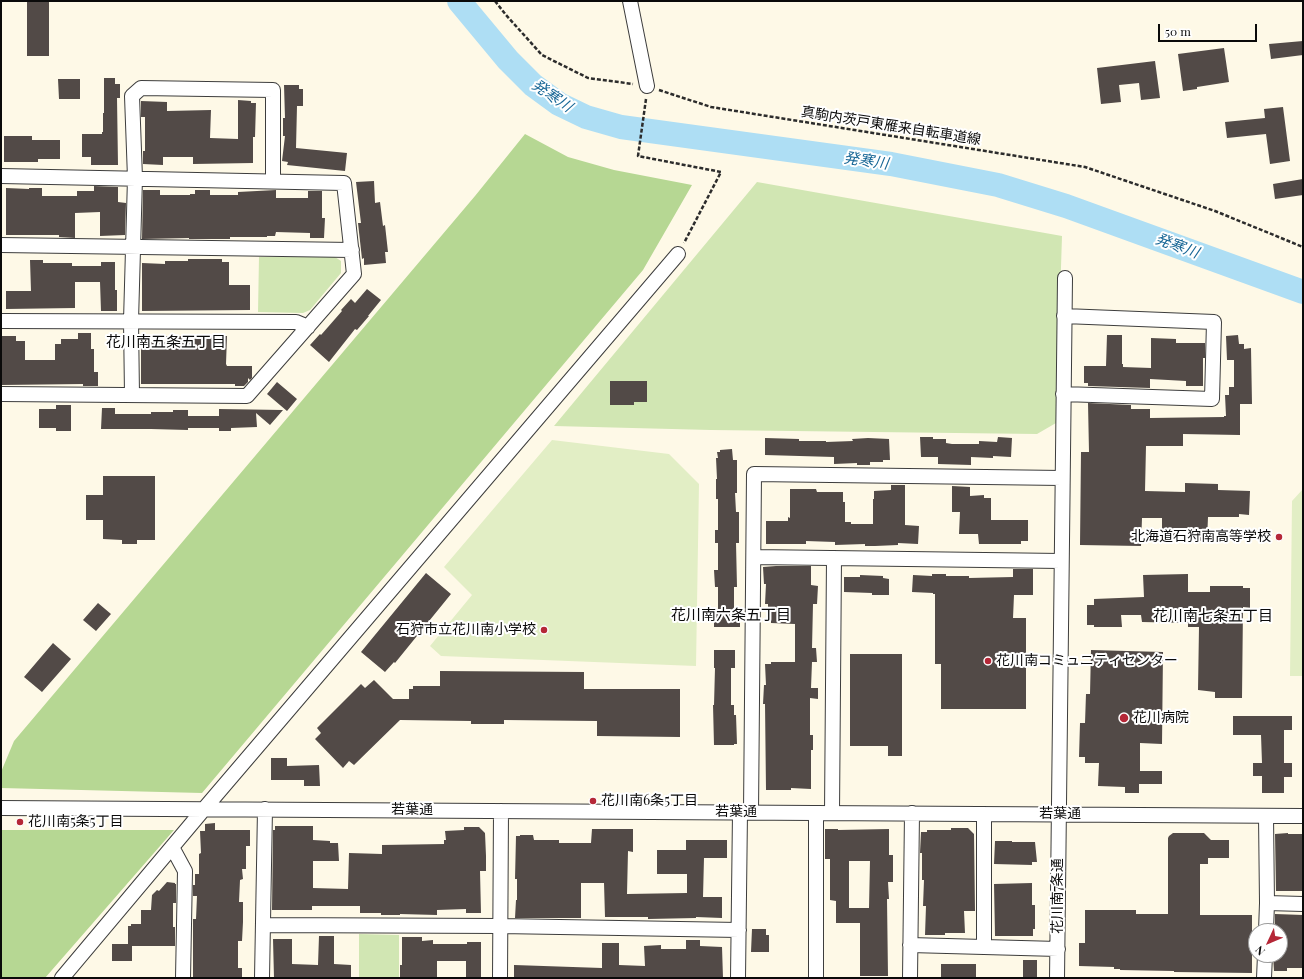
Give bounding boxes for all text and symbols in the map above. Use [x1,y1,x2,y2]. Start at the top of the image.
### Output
scale bar [1160,16,1259,42]
text: 50 m [1165,23,1191,39]
water label: 発寒川 [528,76,576,116]
street label: 真駒内茨戸東雁来自転車道線 [800,103,982,149]
water label: 発寒川 [842,149,890,173]
water label: 発寒川 [1153,230,1201,262]
district label: 花川南五条五丁目 [106,333,226,351]
place label: 北海道石狩南高等学校 [1131,529,1271,545]
marker: 北海道石狩南高等学校 [1274,532,1284,542]
district label: 花川南六条五丁目 [671,606,791,624]
district label: 花川南七条五丁目 [1153,607,1273,625]
place label: 石狩市立花川南小学校 [396,622,536,638]
marker: 石狩市立花川南小学校 [539,625,549,635]
place label: 花川南コミュニティセンター [996,653,1178,669]
marker: 花川南コミュニティセンター [983,656,993,666]
place label: 花川病院 [1133,710,1189,726]
marker: 花川病院 [1118,712,1130,724]
place label: 花川南6条5丁目 [601,793,698,809]
marker: 花川南6条5丁目 [588,796,598,806]
street label: 若葉通 [391,802,433,818]
street label: 若葉通 [715,804,757,820]
street label: 若葉通 [1039,806,1081,822]
place label: 花川南5条5丁目 [28,814,124,830]
marker: 花川南5条5丁目 [15,817,25,827]
street label: 花川南7条通 [1050,858,1066,934]
north arrow [1248,923,1288,963]
text: N [1252,943,1268,959]

